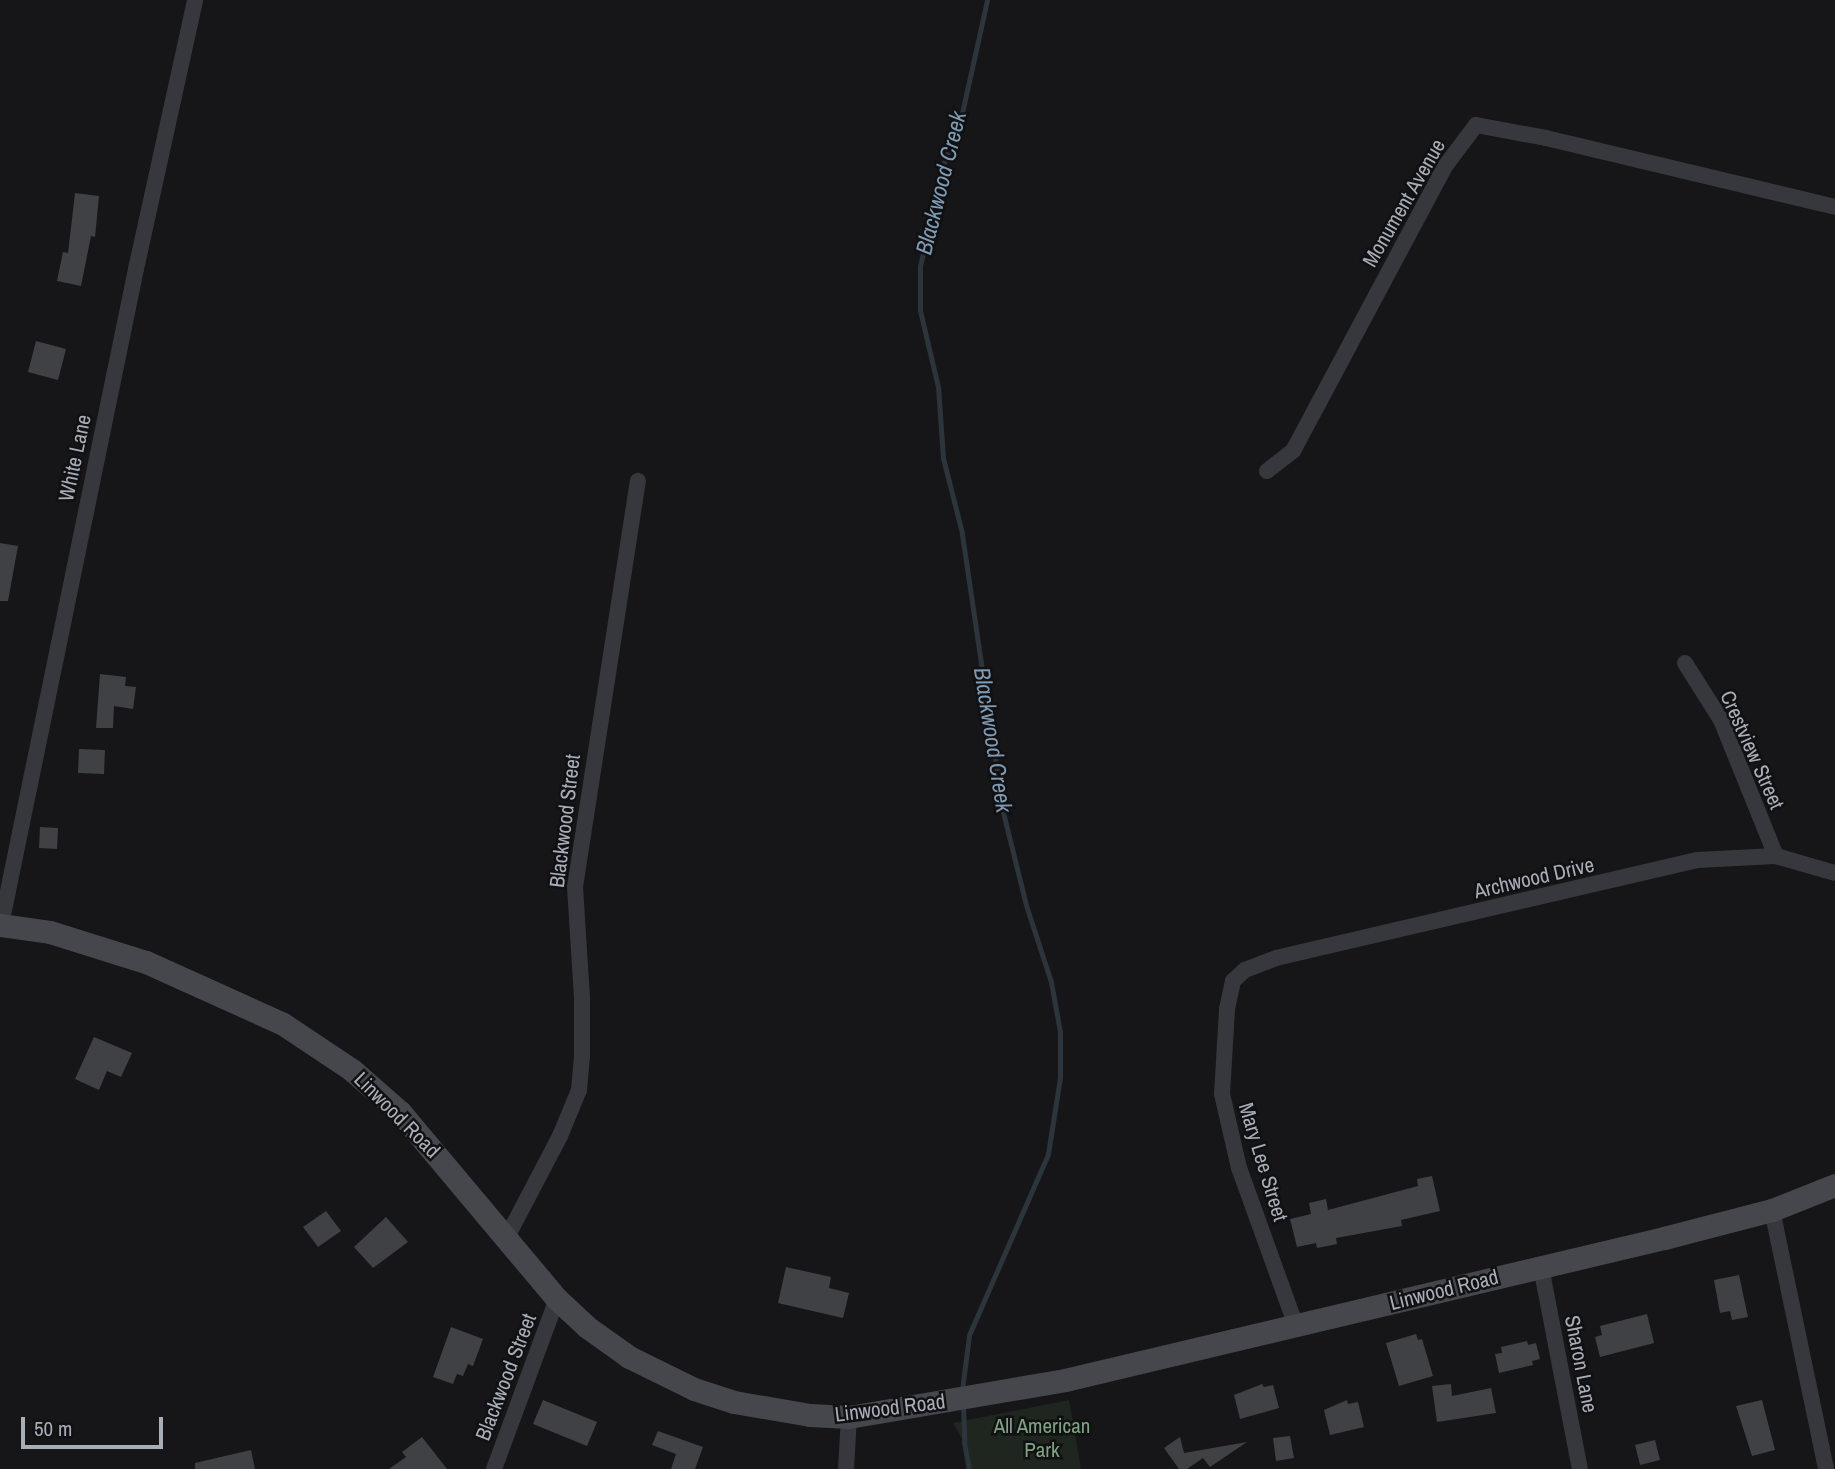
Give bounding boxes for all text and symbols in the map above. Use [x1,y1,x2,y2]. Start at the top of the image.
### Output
water label: Blackwood Creek [910,108,972,258]
street label: Monument Avenue [1357,134,1451,272]
street label: White Lane [54,412,96,504]
water label: Blackwood Creek [968,665,1018,815]
street label: Crestview Street [1715,687,1789,813]
street label: Blackwood Street [544,753,586,889]
street label: Archwood Drive [1471,852,1597,904]
street label: Linwood Road [349,1067,445,1163]
street label: Mary Lee Street [1233,1100,1293,1224]
street label: Linwood Road [1387,1264,1501,1316]
street label: Blackwood Street [470,1310,542,1444]
street label: Sharon Lane [1559,1313,1603,1415]
street label: Linwood Road [833,1389,947,1427]
scale bar [24,1402,166,1446]
park label: All American Park [993,1413,1091,1463]
text: 50 m [34,1414,72,1443]

